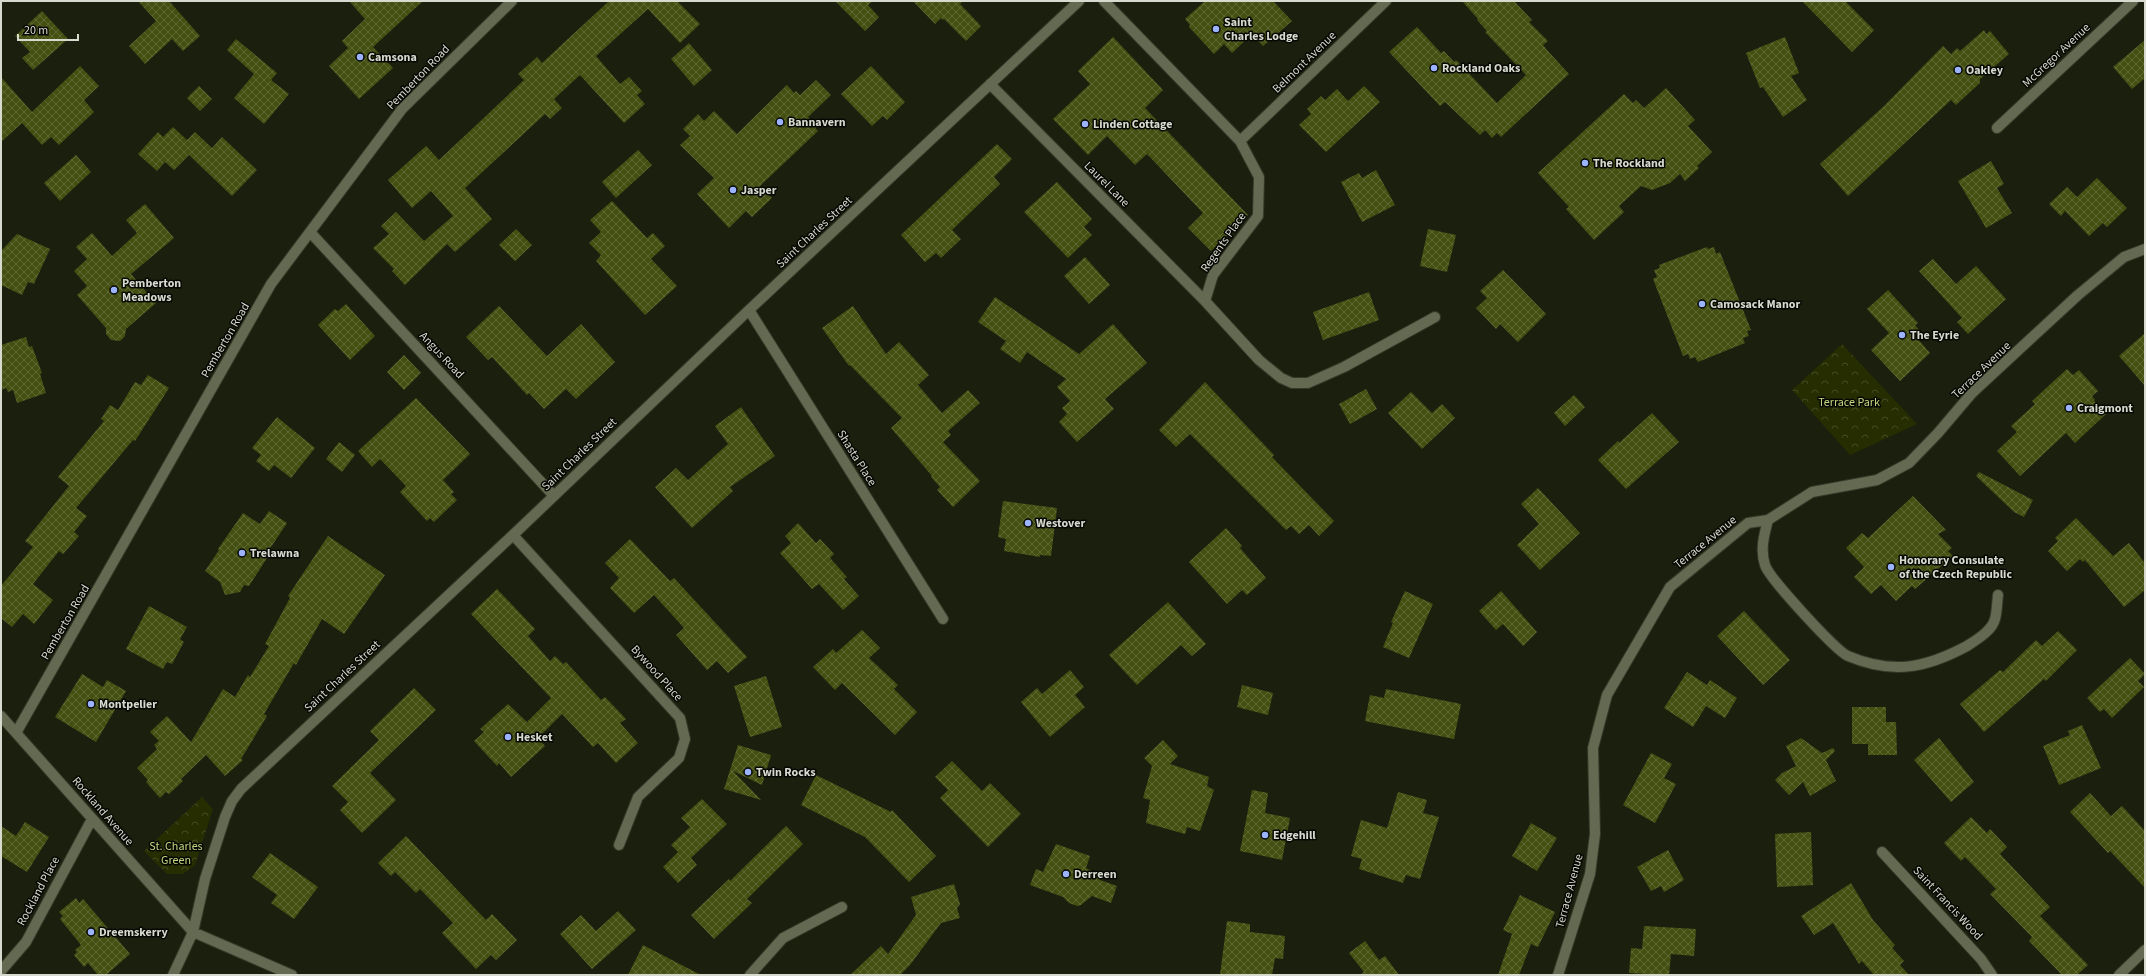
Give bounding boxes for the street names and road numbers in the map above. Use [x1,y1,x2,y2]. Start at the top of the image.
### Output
street label: McGregor Avenue [2019,19,2094,91]
street label: Belmont Avenue [1269,28,1340,97]
street label: Pemberton Road [383,41,454,114]
street label: Laurel Lane [1080,158,1133,211]
street label: Saint Charles Street [773,193,856,272]
street label: Regents Place [1197,209,1250,276]
street label: Pemberton Road [197,300,254,381]
street label: Angus Road [415,328,468,383]
street label: Terrace Avenue [1948,338,2015,403]
street label: Saint Charles Street [538,414,621,495]
street label: Shasta Place [833,427,881,490]
street label: Terrace Avenue [1670,512,1740,573]
street label: Pemberton Road [37,582,94,663]
street label: Saint Charles Street [301,637,384,716]
street label: Bywood Place [627,642,686,705]
street label: Rockland Avenue [68,773,137,850]
street label: Terrace Avenue [1551,852,1588,930]
street label: Rockland Place [13,853,64,929]
street label: Saint Francis Wood [1909,863,1986,944]

